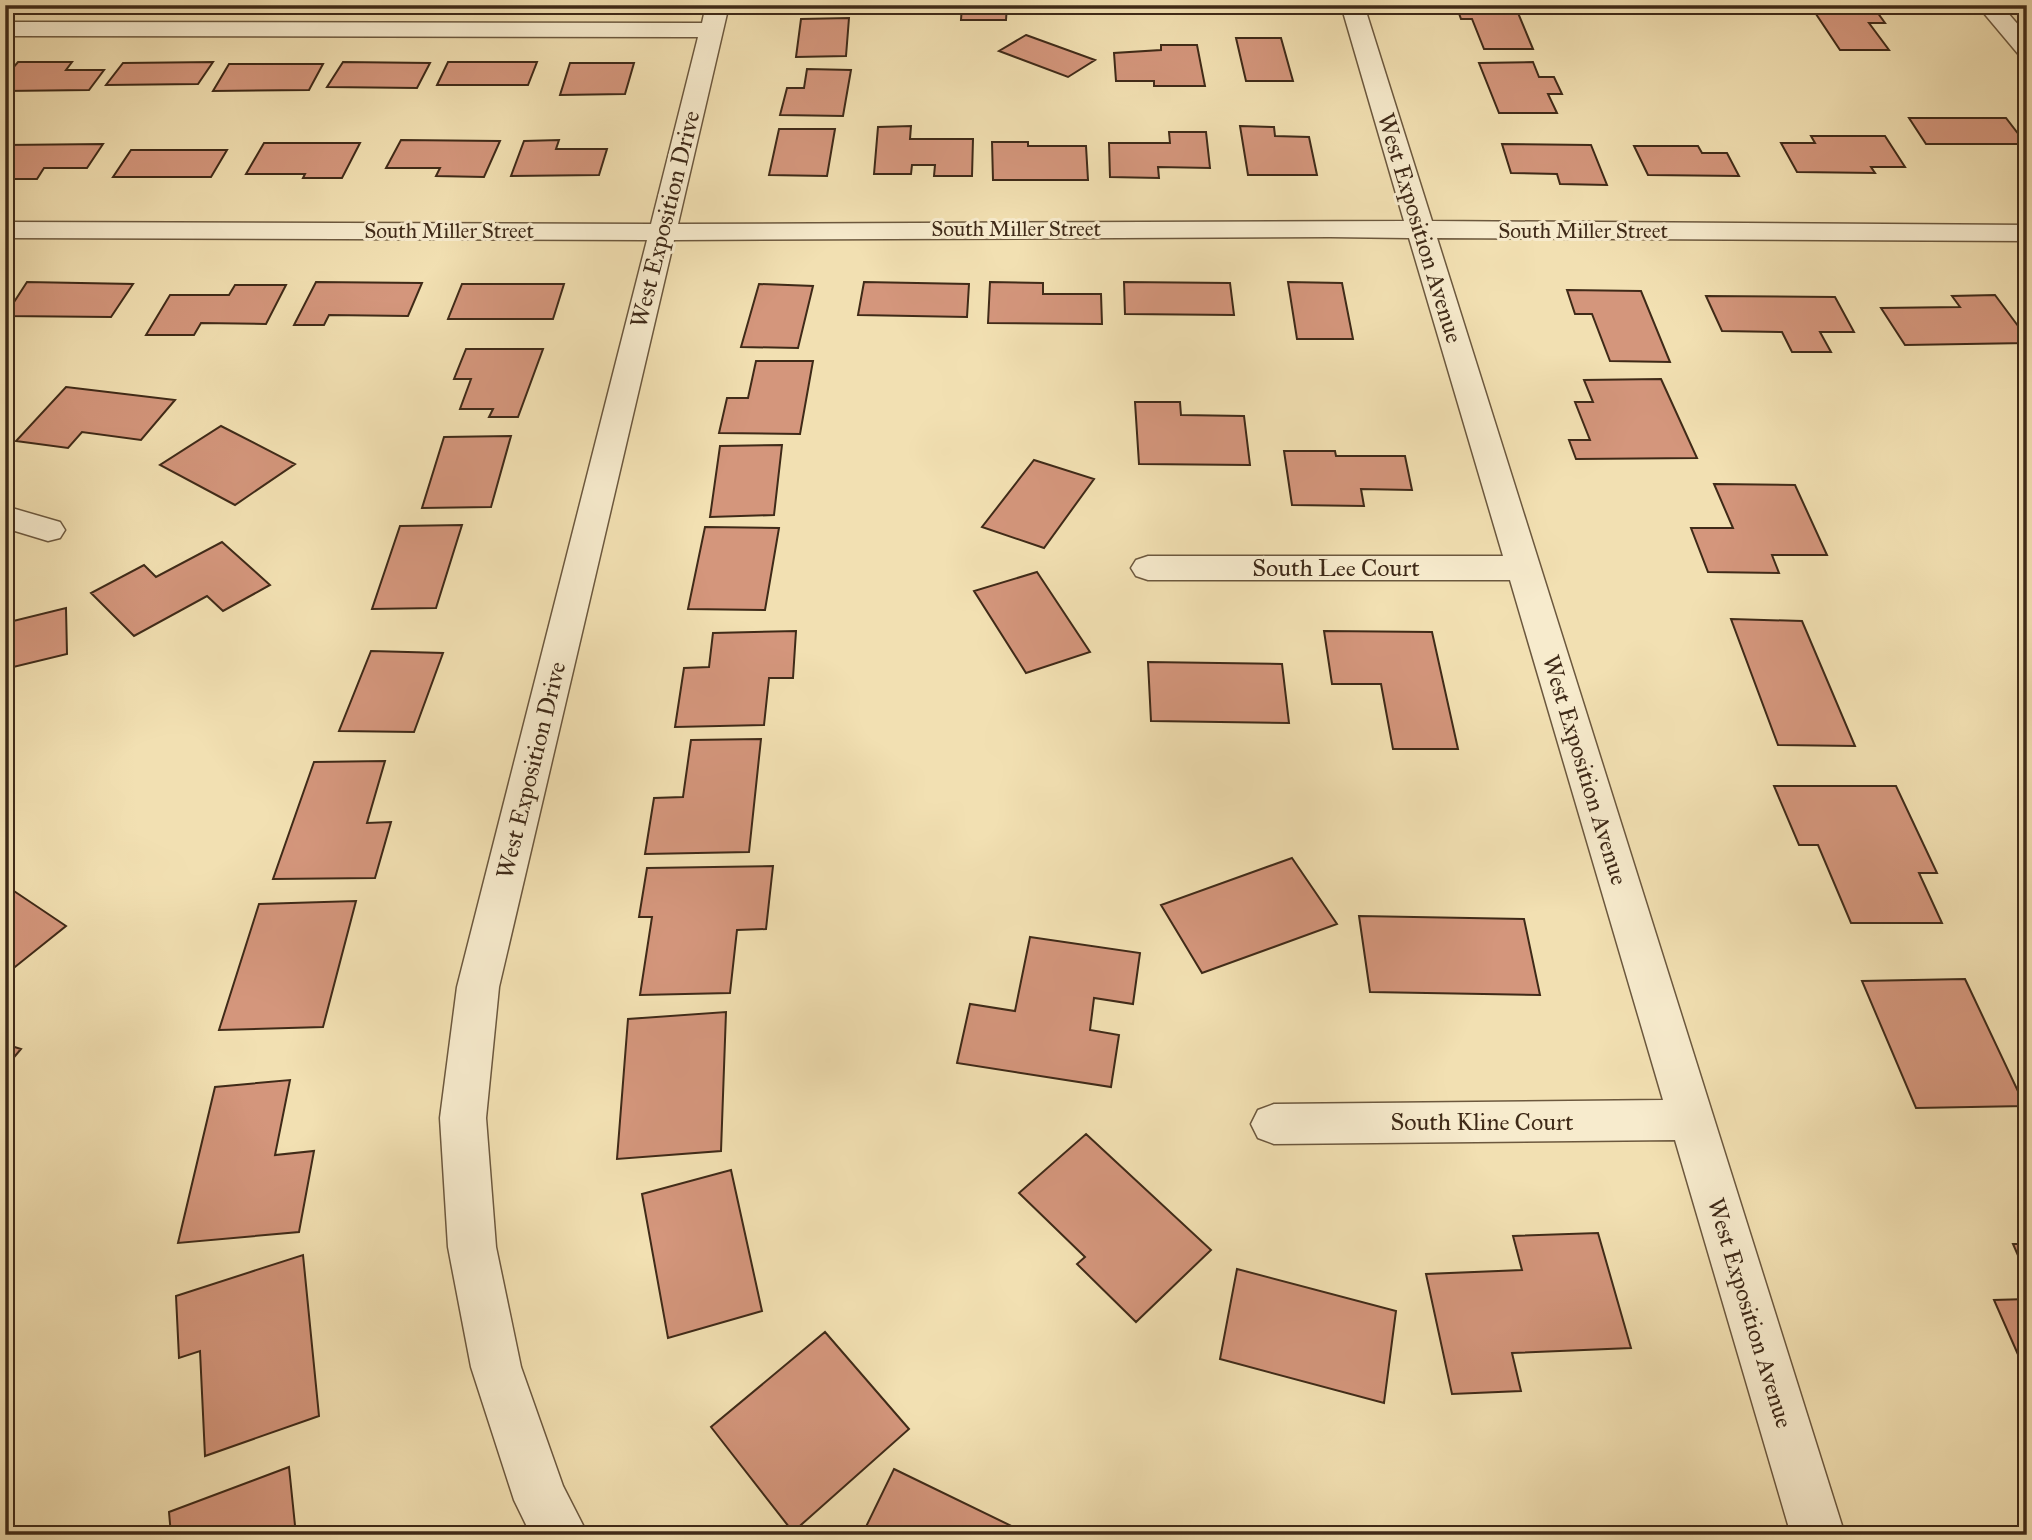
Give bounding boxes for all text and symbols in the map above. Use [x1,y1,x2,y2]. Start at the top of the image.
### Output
street label: West Exposition Drive [624,107,706,331]
street label: West Exposition Avenue [1371,109,1469,347]
street label: South Miller Street [931,216,1101,242]
street label: South Miller Street [364,218,534,244]
street label: South Miller Street [1498,218,1668,244]
street label: South Lee Court [1252,553,1420,583]
street label: West Exposition Avenue [1536,651,1634,889]
street label: West Exposition Drive [490,658,572,882]
street label: South Kline Court [1390,1107,1574,1137]
street label: West Exposition Avenue [1701,1194,1799,1432]

